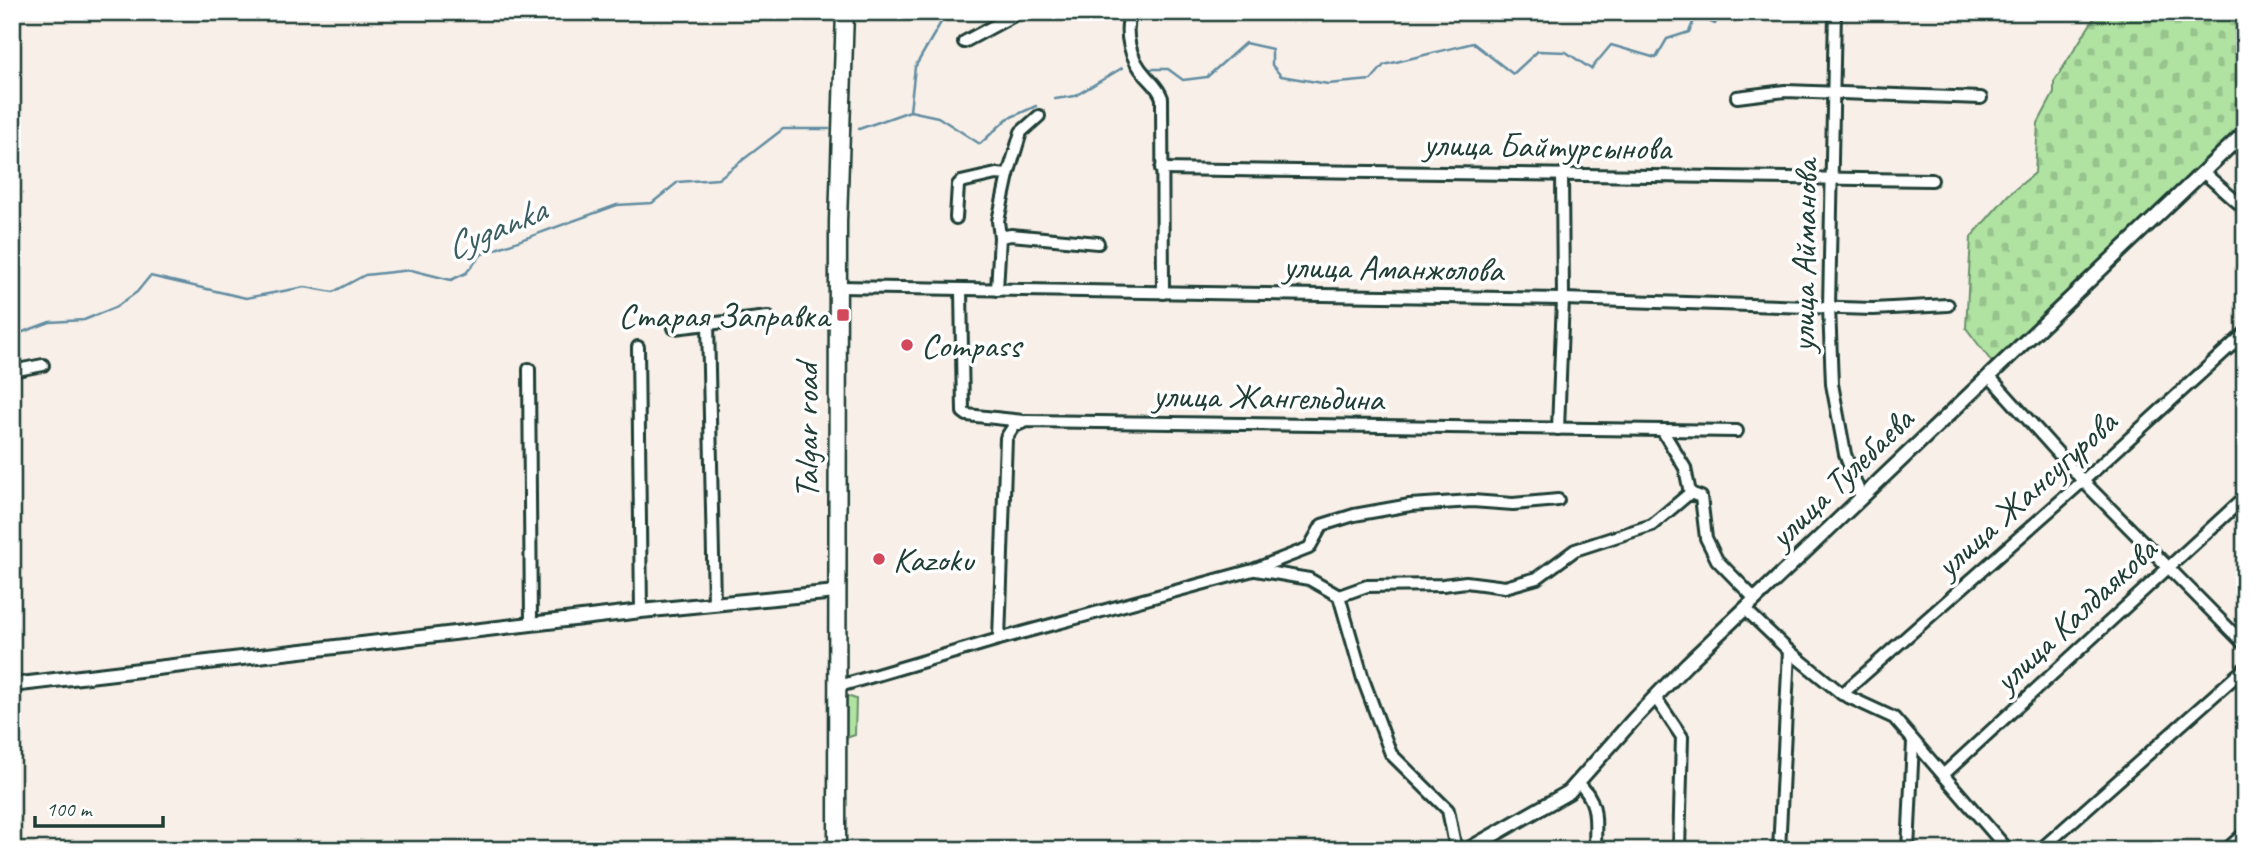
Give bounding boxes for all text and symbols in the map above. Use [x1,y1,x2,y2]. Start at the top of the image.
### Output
street label: улица Байтурсынова [1421,121,1673,171]
street label: улица Айманова [1780,157,1828,355]
water label: Cyganka [438,185,555,270]
street label: улица Аманжолова [1280,244,1506,292]
place label: Старая Заправка [618,293,832,338]
marker: Старая Заправка [835,307,851,323]
place label: Compass [921,323,1024,368]
marker: Compass [899,337,915,353]
street label: Talgar road [784,358,829,499]
street label: улица Жангельдина [1150,372,1387,422]
street label: улица Тулебаева [1758,396,1924,560]
street label: улица Жансугурова [1924,399,2128,589]
street label: улица Калдаякова [1982,526,2168,704]
place label: Kazoku [893,537,975,582]
marker: Kazoku [871,551,887,567]
scale bar [35,785,163,829]
text: 100 m [46,796,93,822]

